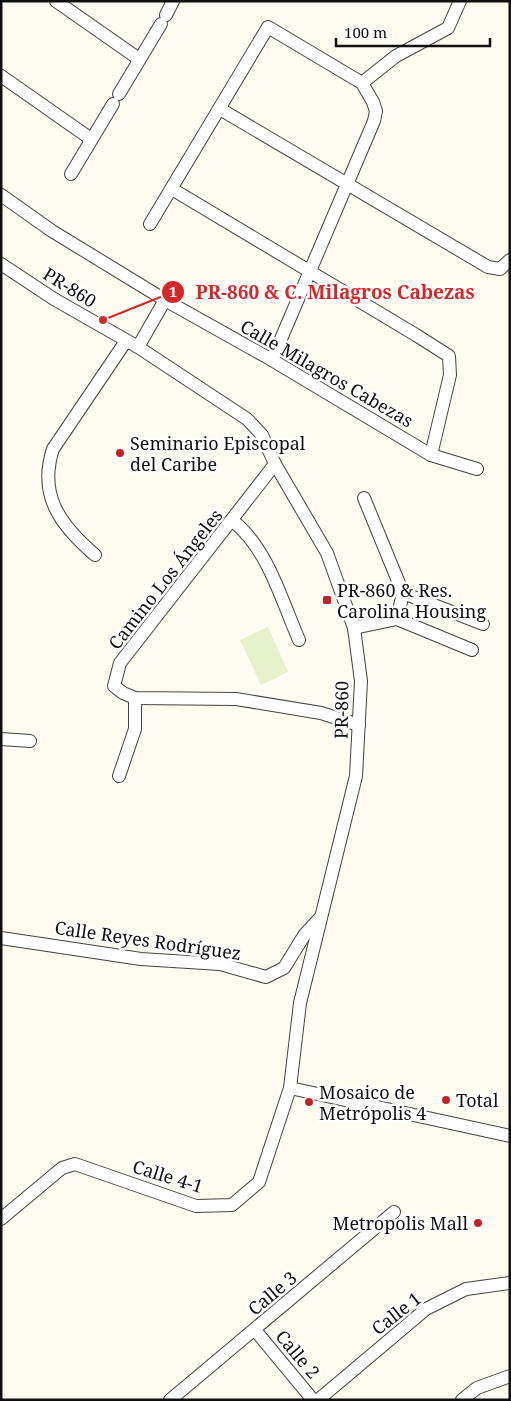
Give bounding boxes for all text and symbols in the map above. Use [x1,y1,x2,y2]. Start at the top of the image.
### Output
scale bar [336,15,490,47]
text: 100 m [344,22,387,42]
street label: PR-860 [39,261,101,313]
callout: PR-860 & C. Milagros Cabezas [160,275,484,309]
text: PR-860 & C. Milagros Cabezas [195,279,475,305]
text: 1 [169,281,177,301]
street label: Calle Milagros Cabezas [236,314,418,432]
place label: Seminario Episcopal del Caribe [130,431,306,476]
marker: Seminario Episcopal del Caribe [114,447,126,459]
street label: Camino Los Ángeles [103,504,227,654]
place label: PR-860 & Res. Carolina Housing [337,578,486,623]
marker: PR-860 & Res. Carolina Housing [321,594,333,606]
street label: PR-860 [328,681,354,739]
street label: Calle Reyes Rodríguez [53,915,243,965]
place label: Mosaico de Metrópolis 4 [319,1080,426,1125]
place label: Total [456,1088,499,1112]
marker: Total [440,1094,452,1106]
marker: Mosaico de Metrópolis 4 [303,1096,315,1108]
street label: Calle 4-1 [130,1154,206,1198]
place label: Metropolis Mall [333,1211,468,1235]
marker: Metropolis Mall [472,1217,484,1229]
street label: Calle 3 [243,1266,301,1320]
street label: Calle 1 [366,1286,426,1340]
street label: Calle 2 [271,1325,325,1383]

